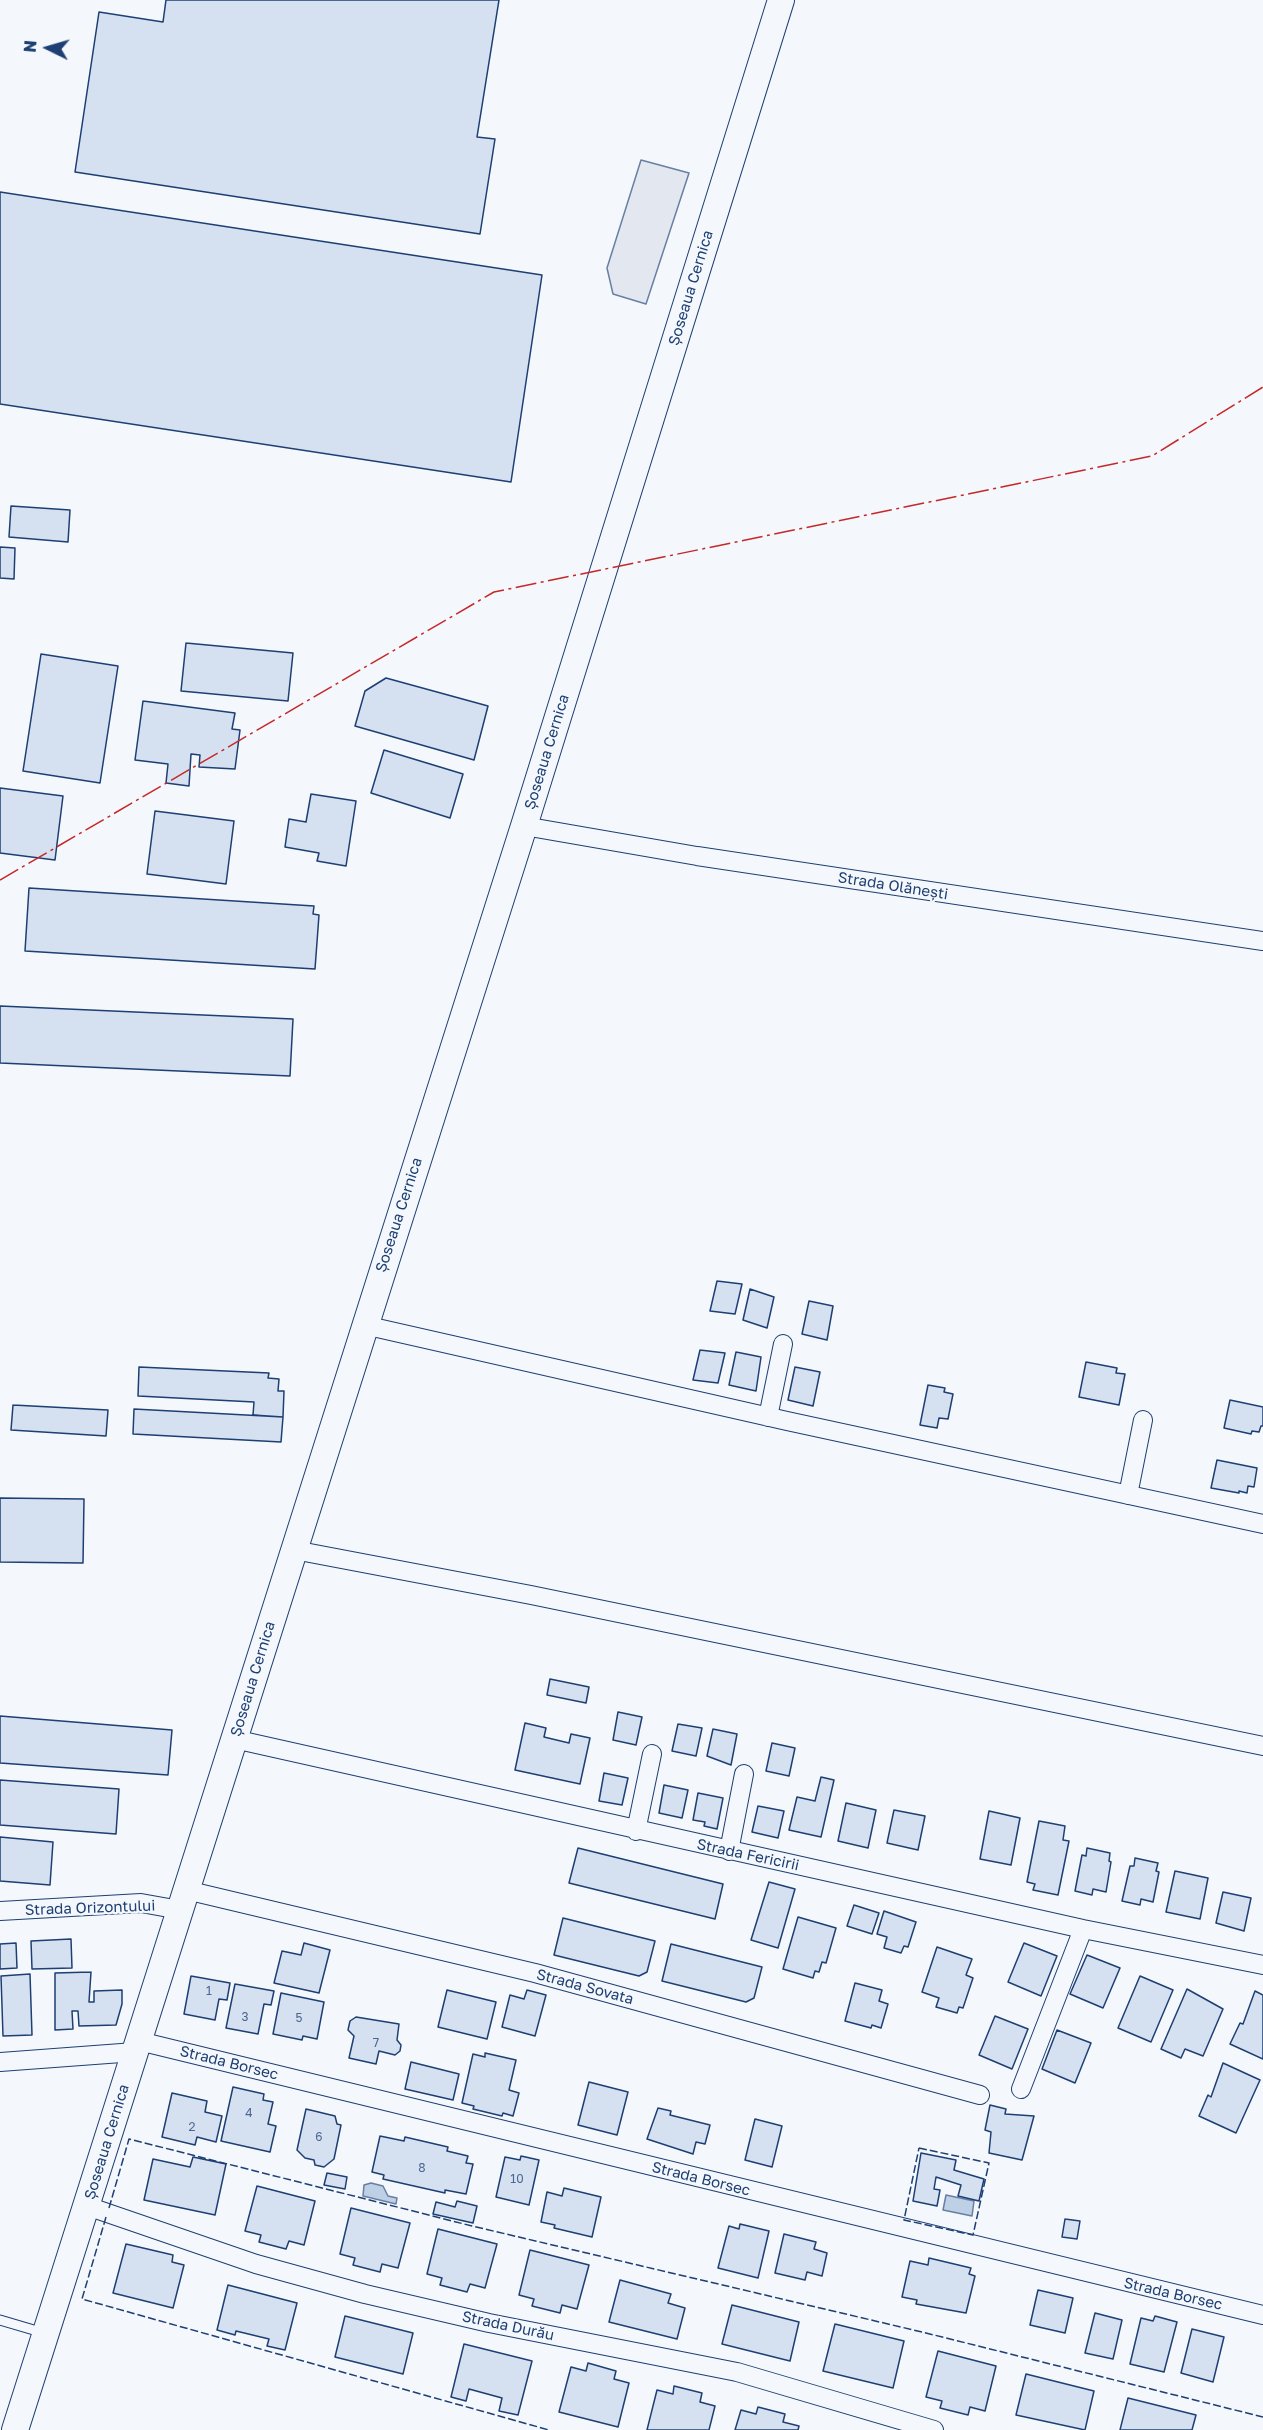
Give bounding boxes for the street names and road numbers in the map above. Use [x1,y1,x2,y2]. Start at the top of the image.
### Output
street label: Șoseaua Cernica [665,228,717,348]
street label: Șoseaua Cernica [521,692,573,812]
street label: Strada Olănești [837,868,949,904]
street label: Șoseaua Cernica [372,1155,426,1275]
street label: Șoseaua Cernica [227,1619,279,1739]
street label: Strada Fericirii [695,1835,801,1875]
street label: Strada Orizontului [24,1897,156,1919]
street label: Strada Sovata [534,1965,636,2009]
street label: Strada Borsec [178,2042,280,2084]
street label: Șoseaua Cernica [81,2082,133,2202]
street label: Strada Borsec [650,2158,752,2200]
street label: Strada Borsec [1122,2274,1224,2314]
street label: Strada Durău [460,2307,556,2345]

